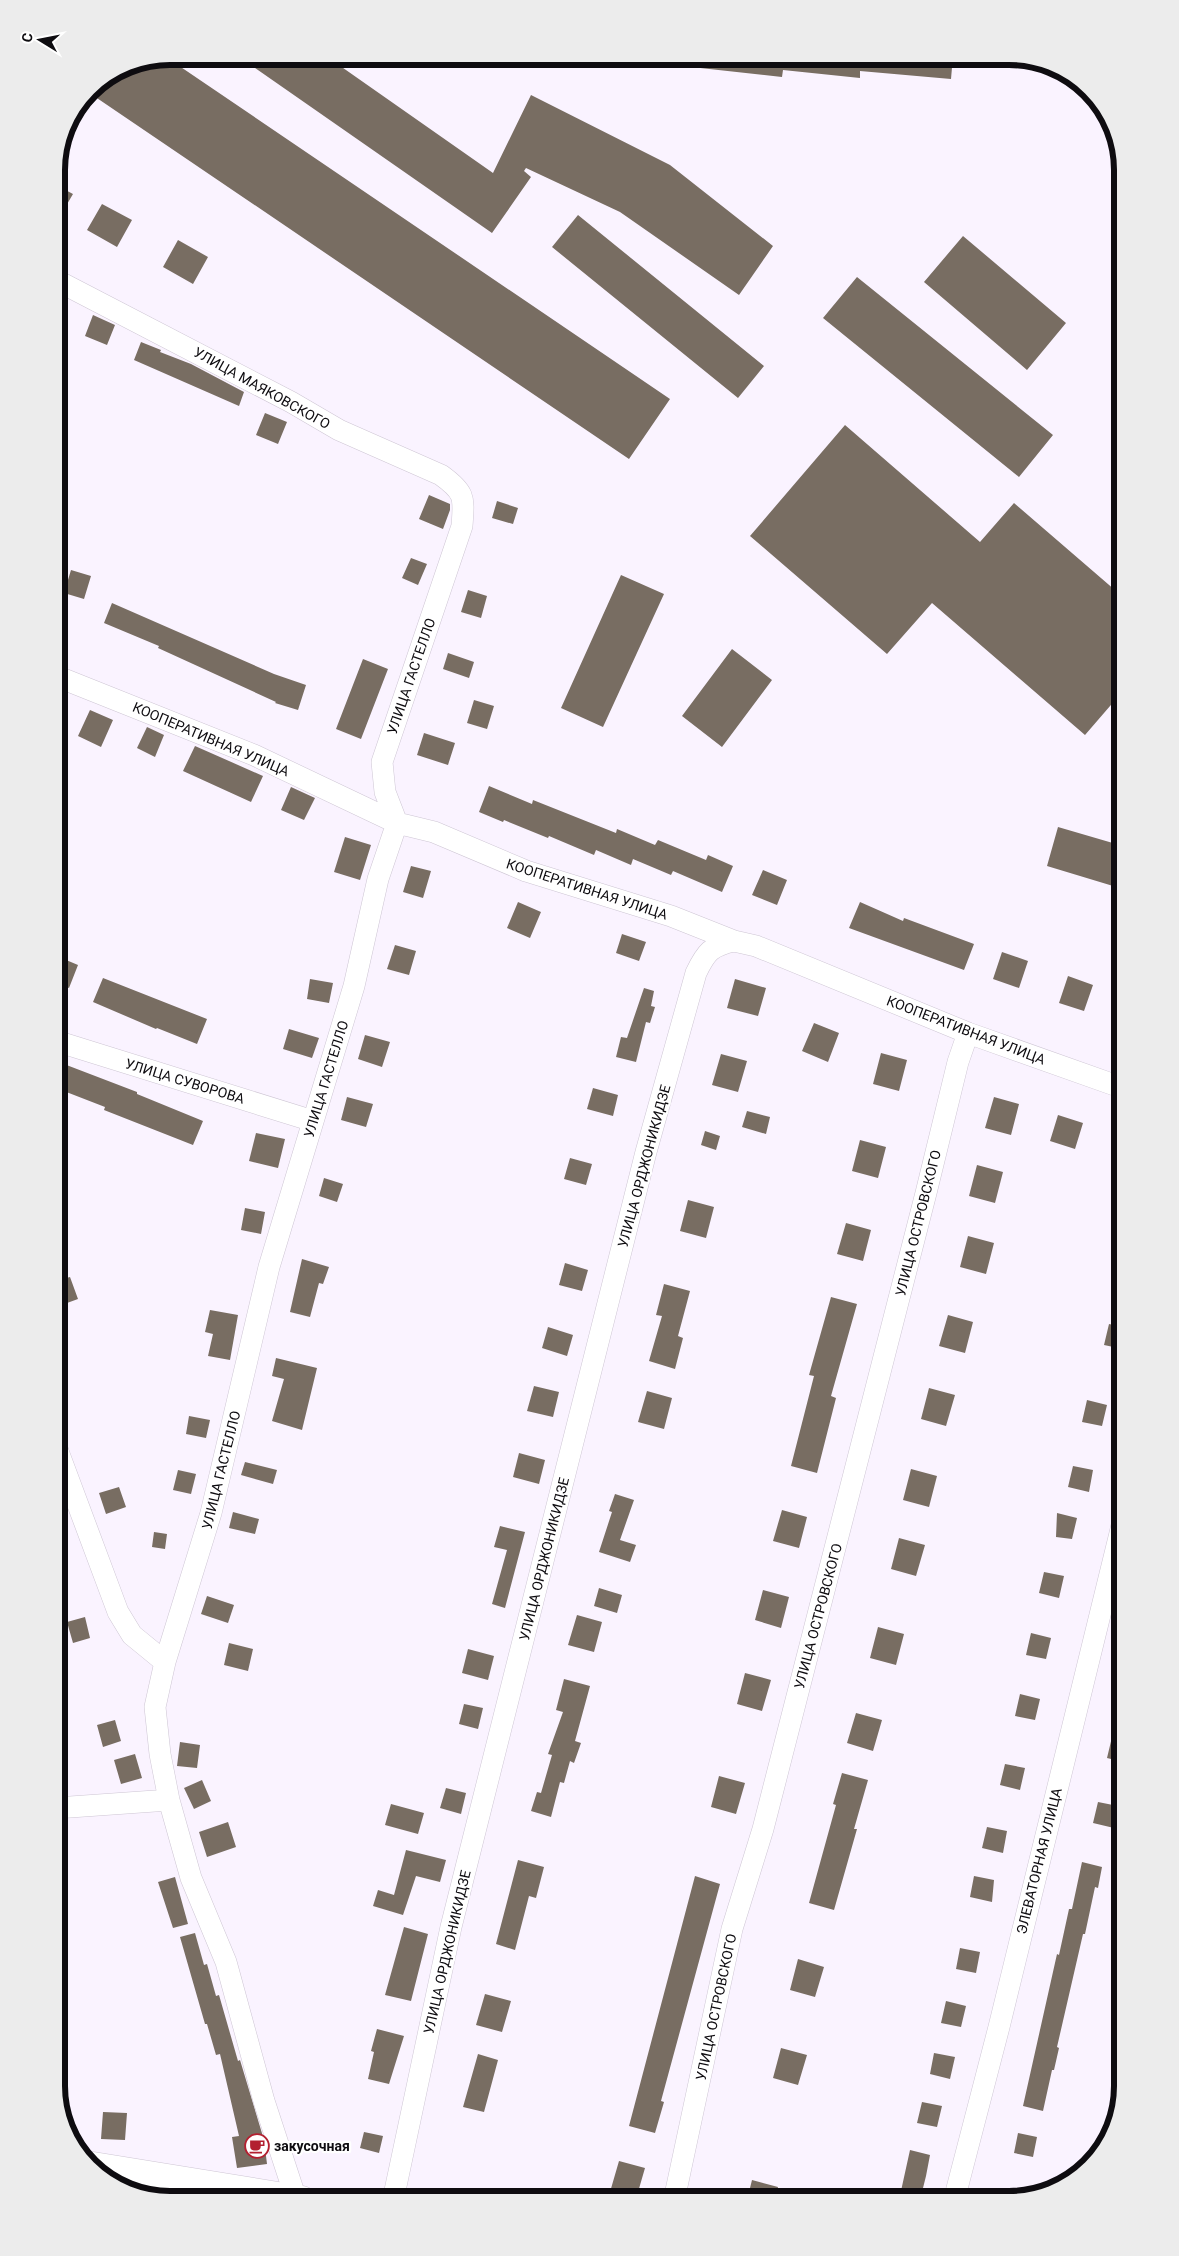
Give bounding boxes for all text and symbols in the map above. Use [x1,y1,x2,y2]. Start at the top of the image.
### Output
north arrow [15,15,65,65]
text: С [19,32,36,44]
street label: УЛИЦА МАЯКОВСКОГО [191,344,333,432]
street label: УЛИЦА ГАСТЕЛЛО [384,616,438,736]
street label: КООПЕРАТИВНАЯ УЛИЦА [130,699,292,779]
street label: КООПЕРАТИВНАЯ УЛИЦА [504,855,670,923]
street label: КООПЕРАТИВНАЯ УЛИЦА [884,992,1048,1068]
street label: УЛИЦА ГАСТЕЛЛО [301,1019,351,1139]
street label: УЛИЦА СУВОРОВА [123,1055,247,1107]
street label: УЛИЦА ОРДЖОНИКИДЗЕ [615,1083,673,1249]
street label: УЛИЦА ОСТРОВСКОГО [892,1148,944,1298]
street label: УЛИЦА ГАСТЕЛЛО [199,1409,243,1531]
street label: УЛИЦА ОРДЖОНИКИДЗЕ [516,1476,572,1642]
street label: УЛИЦА ОСТРОВСКОГО [791,1542,845,1690]
street label: ЭЛЕВАТОРНАЯ УЛИЦА [1013,1786,1065,1936]
street label: УЛИЦА ОРДЖОНИКИДЗЕ [420,1868,474,2036]
street label: УЛИЦА ОСТРОВСКОГО [693,1932,739,2082]
cafe icon: закусочная [244,2133,270,2159]
place label: закусочная [274,2138,350,2154]

